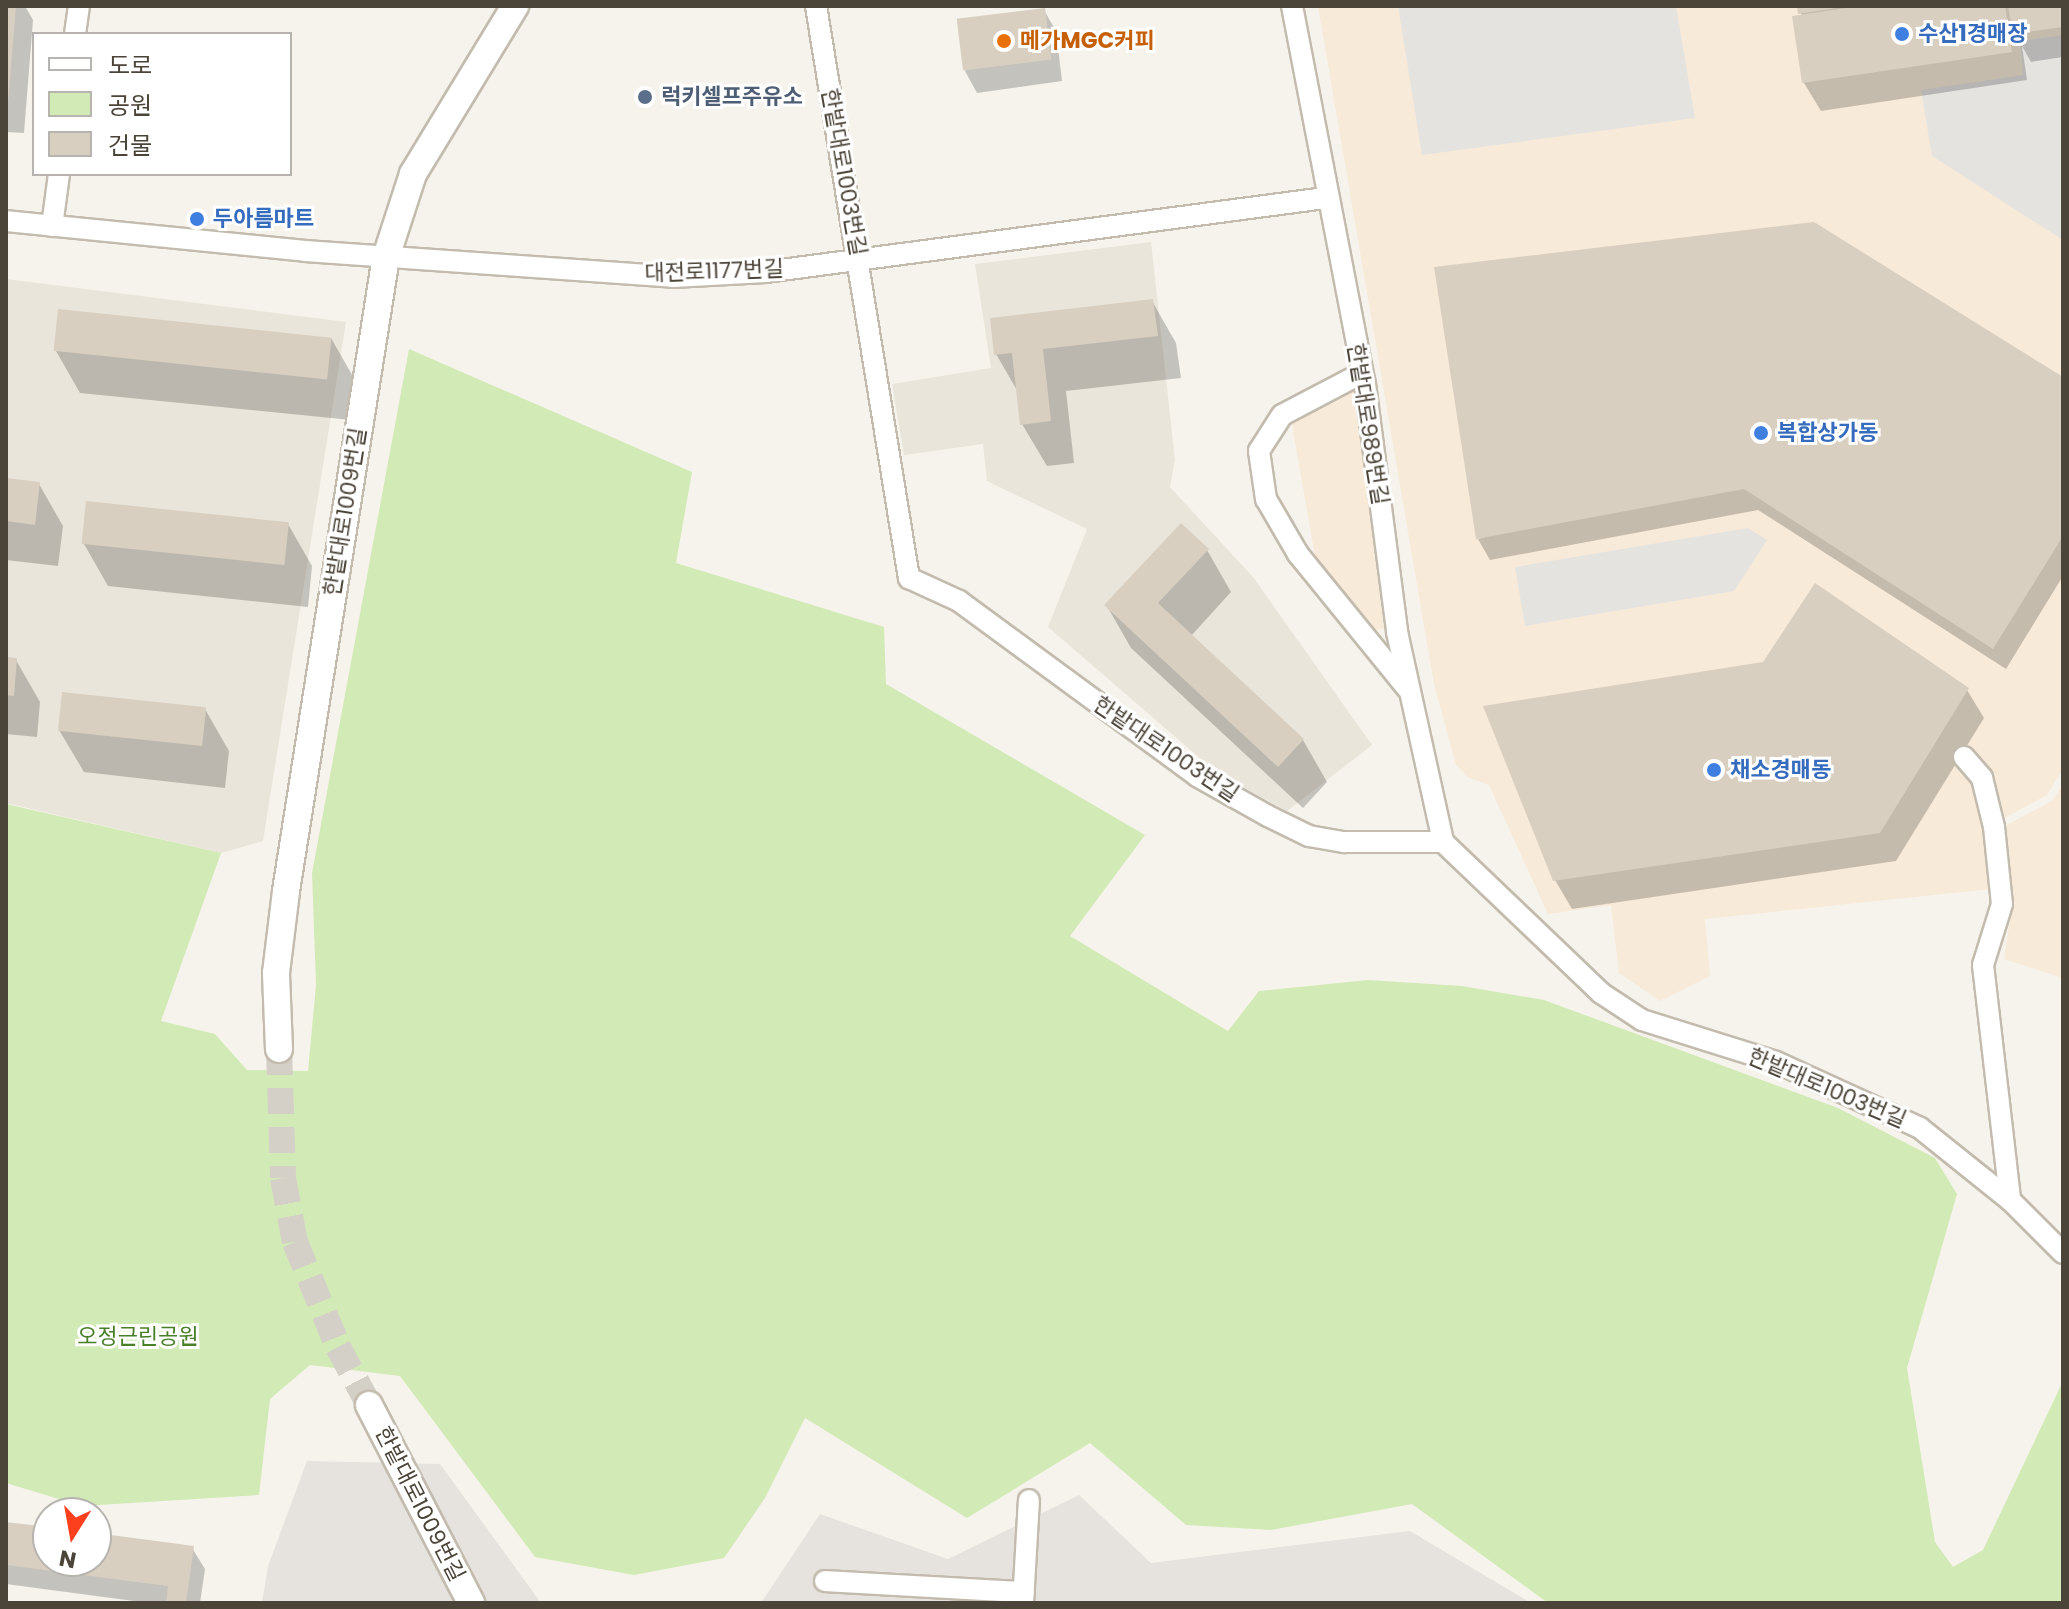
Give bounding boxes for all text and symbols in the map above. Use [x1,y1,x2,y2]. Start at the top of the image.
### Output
place label: 수산1경매장 [1918,21,2027,47]
marker: 수산1경매장 [1893,25,1911,43]
place label: 메가MGC커피 [1020,28,1155,54]
legend [32,32,292,176]
marker: 메가MGC커피 [995,32,1013,50]
text: 도로 [108,49,152,82]
place label: 럭키셀프주유소 [661,84,803,110]
street label: 한밭대로1003번길 [816,86,872,258]
marker: 럭키셀프주유소 [636,88,654,106]
text: 공원 [108,89,152,122]
text: 건물 [108,129,152,162]
place label: 두아름마트 [213,206,314,232]
marker: 두아름마트 [188,210,206,228]
street label: 대전로1177번길 [644,255,784,287]
street label: 한밭대로989번길 [1342,341,1394,507]
place label: 복합상가동 [1777,420,1878,446]
marker: 복합상가동 [1752,424,1770,442]
street label: 한밭대로1009번길 [319,426,371,598]
street label: 한밭대로1003번길 [1089,691,1243,807]
place label: 채소경매동 [1730,757,1831,783]
marker: 채소경매동 [1705,761,1723,779]
street label: 한밭대로1003번길 [1744,1043,1910,1133]
park label: 오정근린공원 [77,1324,199,1350]
street label: 한밭대로1009번길 [370,1422,470,1586]
north arrow [32,1497,112,1577]
text: N [57,1542,79,1576]

